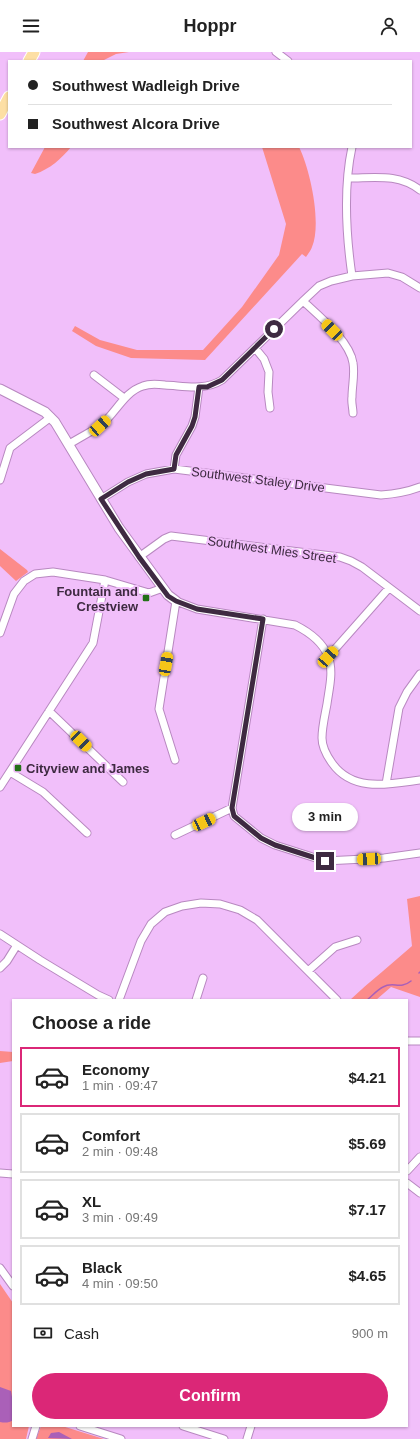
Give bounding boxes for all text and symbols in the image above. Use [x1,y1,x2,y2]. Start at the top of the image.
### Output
icon: menu [20,15,42,37]
icon: person [378,15,400,37]
text: Hoppr [184,16,237,36]
text: Southwest Wadleigh Drive [52,77,240,94]
text: Southwest Alcora Drive [52,115,220,132]
car [319,317,345,343]
route start [265,320,283,338]
car [87,414,113,438]
street label: Southwest Staley Drive [190,464,326,495]
street label: Southwest Mies Street [206,533,338,566]
place label: Fountain and Crestview [56,584,139,614]
marker: Fountain and Crestview [141,593,151,603]
car [316,644,340,670]
car [158,651,174,677]
car [68,728,94,754]
place label: Cityview and James [26,761,150,776]
marker: Cityview and James [13,763,23,773]
callout: 3 min [292,803,358,831]
text: 3 min [308,809,342,824]
car [191,811,217,833]
route end [316,852,334,870]
car [357,852,381,866]
text: Choose a ride [32,1013,151,1033]
icon: car [34,1059,70,1095]
text: Economy [82,1061,150,1078]
text: $4.21 [348,1069,386,1086]
text: 1 min · 09:47 [82,1078,158,1093]
icon: car [34,1125,70,1161]
text: Comfort [82,1127,140,1144]
text: $5.69 [348,1135,386,1152]
text: 2 min · 09:48 [82,1144,158,1159]
icon: car [34,1191,70,1227]
text: XL [82,1193,101,1210]
text: $7.17 [348,1201,386,1218]
text: 3 min · 09:49 [82,1210,158,1225]
icon: car [34,1257,70,1293]
text: Black [82,1259,122,1276]
text: $4.65 [348,1267,386,1284]
text: 4 min · 09:50 [82,1276,158,1291]
icon: cash [32,1322,54,1344]
text: Cash [64,1325,99,1342]
text: 900 m [352,1326,388,1341]
button: Confirm [32,1373,388,1419]

